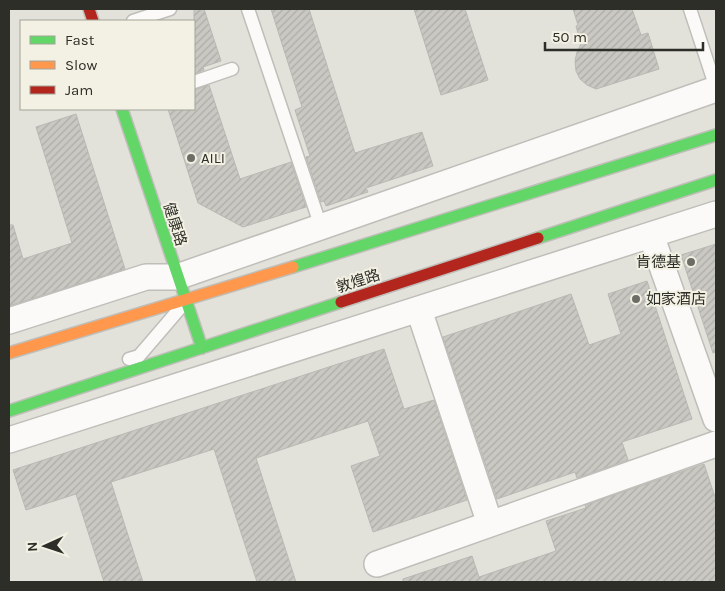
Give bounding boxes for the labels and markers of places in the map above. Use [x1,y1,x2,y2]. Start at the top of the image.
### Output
place label: AILI [201,149,225,167]
marker: AILI [185,152,197,164]
place label: 肯德基 [636,253,681,271]
marker: 肯德基 [685,256,697,268]
place label: 如家酒店 [646,290,706,308]
marker: 如家酒店 [630,293,642,305]

